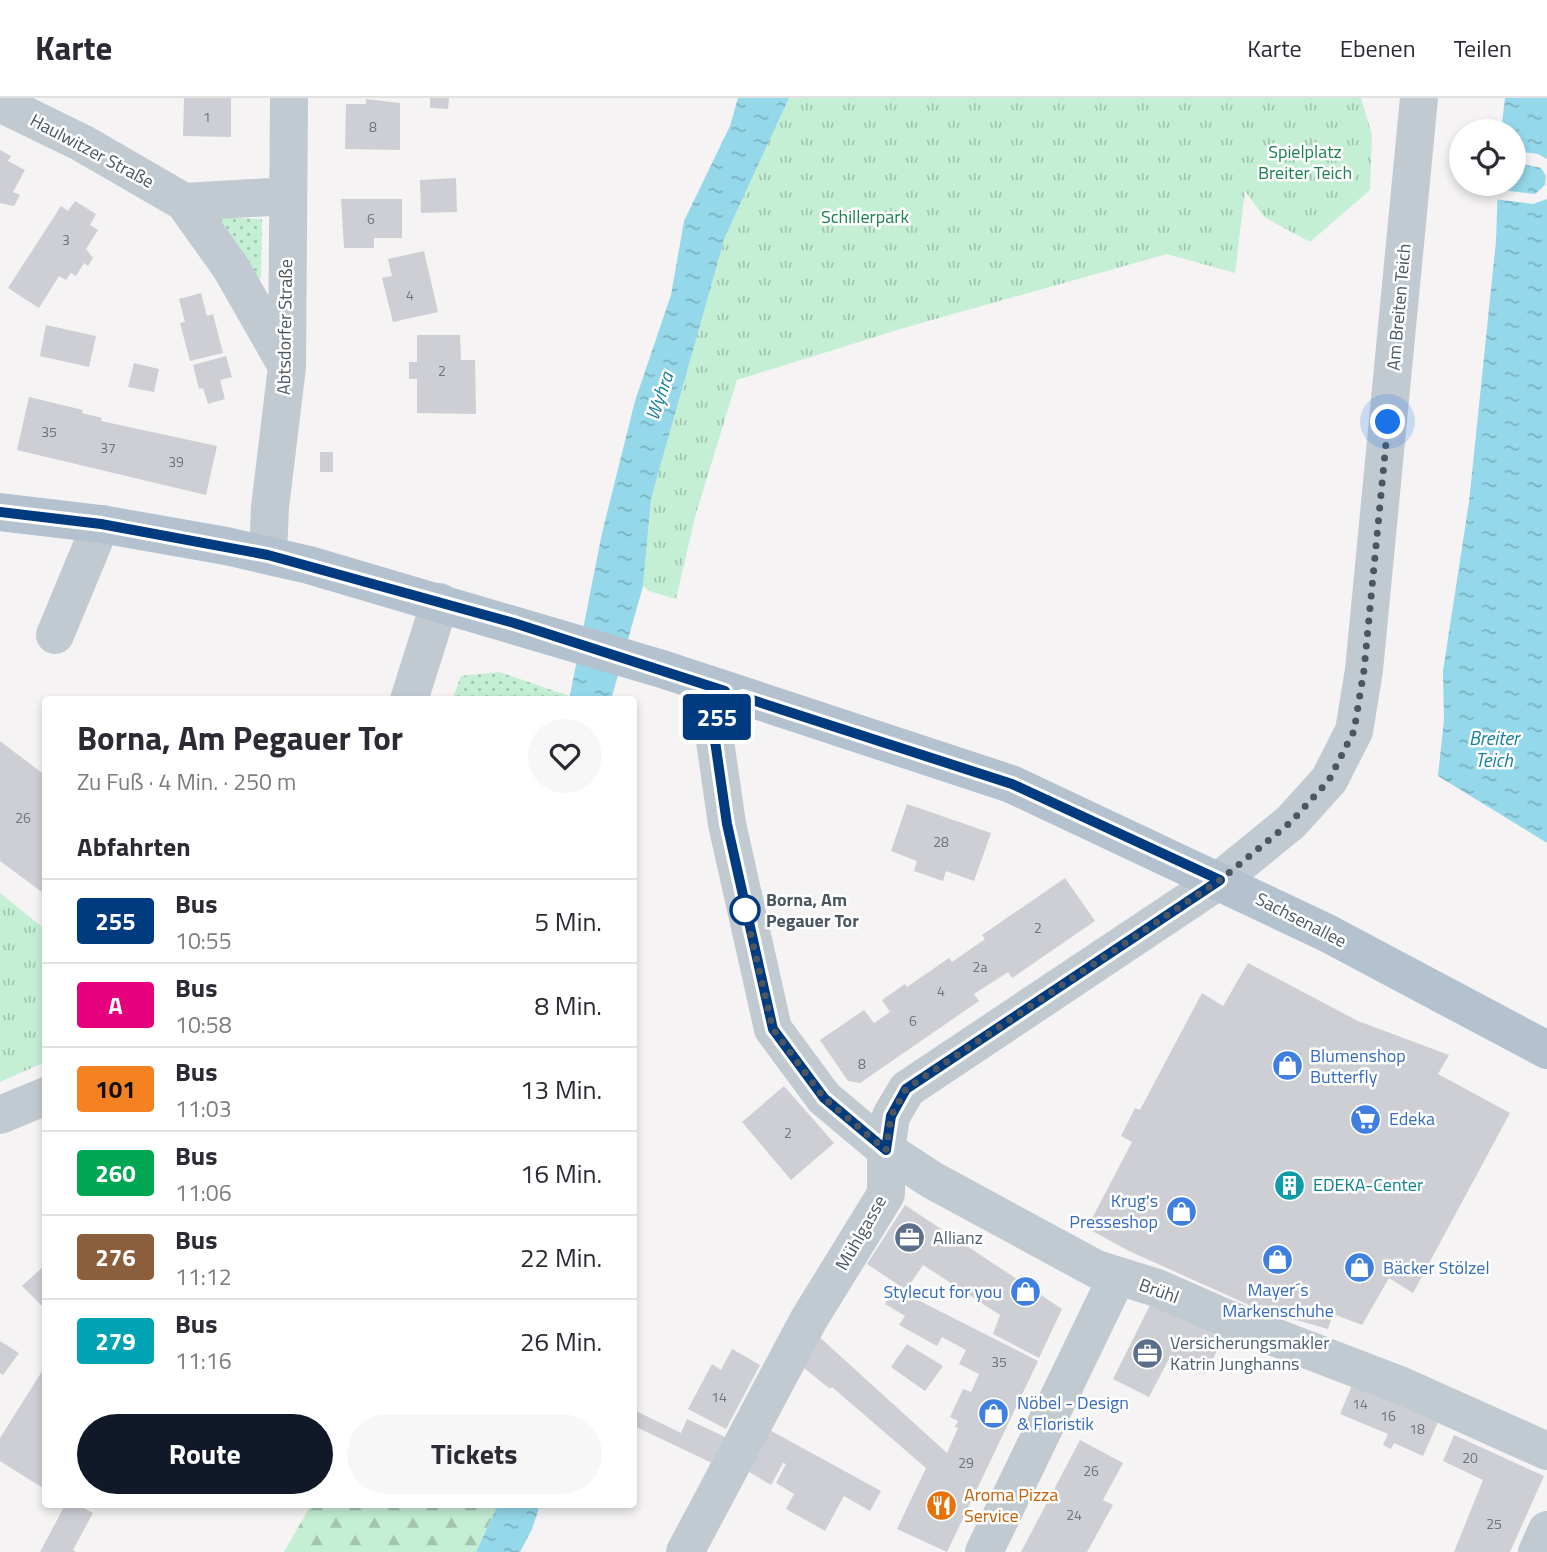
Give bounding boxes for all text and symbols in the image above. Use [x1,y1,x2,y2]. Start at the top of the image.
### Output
text: Karte [35,23,112,73]
text: Karte [1247,30,1302,66]
text: Ebenen [1340,30,1416,66]
text: Teilen [1454,30,1512,66]
house number: 1 [203,106,211,127]
street label: Haulwitzer Straße [25,107,159,195]
house number: 8 [369,116,377,137]
map controls [1449,119,1526,196]
button: locate [1449,119,1526,196]
park label: Spielplatz Breiter Teich [1258,138,1352,186]
park label: Schillerpark [821,203,909,230]
house number: 6 [367,208,375,229]
house number: 3 [62,229,70,250]
street label: Am Breiten Teich [1380,242,1417,372]
street label: Abtsdorfer Straße [270,259,299,395]
house number: 4 [406,284,414,305]
house number: 2 [438,360,446,381]
water label: Wyhra [637,367,681,424]
your location [1370,404,1405,439]
house number: 35 [41,421,57,442]
house number: 37 [100,437,116,458]
house number: 39 [168,451,184,472]
line badge: 255 [677,694,757,740]
text: 255 [697,699,737,735]
text: Borna, Am Pegauer Tor [77,713,403,763]
button: heart [528,719,602,793]
water label: Breiter Teich [1469,723,1521,774]
text: Zu Fuß · 4 Min. · 250 m [77,764,296,799]
house number: 26 [15,807,31,828]
text: Abfahrten [77,827,191,866]
house number: 28 [933,831,949,852]
text: Bus [175,884,217,923]
street label: Sachsenallee [1251,885,1351,954]
place label: Borna, Am Pegauer Tor [766,886,859,934]
marker: Borna, Am Pegauer Tor [730,895,760,925]
text: 5 Min. [535,902,602,941]
text: 255 [95,903,136,939]
house number: 2 [1034,917,1042,938]
text: 10:55 [175,923,232,958]
house number: 2a [973,956,987,977]
text: Bus [175,968,217,1007]
house number: 4 [937,980,945,1001]
text: 8 Min. [535,986,602,1025]
text: A [108,987,123,1023]
text: 10:58 [175,1007,232,1042]
house number: 6 [909,1010,917,1031]
place label: Blumenshop Butterfly [1310,1042,1406,1090]
shop icon: Blumenshop Butterfly [1270,1049,1304,1083]
text: Bus [175,1052,217,1091]
house number: 8 [858,1053,866,1074]
text: 13 Min. [520,1070,602,1109]
text: 101 [95,1071,136,1107]
text: 11:03 [175,1091,232,1126]
supermarket icon: Edeka [1349,1102,1383,1136]
place label: Edeka [1389,1105,1435,1132]
house number: 2 [784,1122,792,1143]
text: Bus [175,1136,217,1175]
text: 16 Min. [520,1154,602,1193]
text: 260 [95,1155,136,1191]
building icon: EDEKA-Center [1273,1168,1307,1202]
place label: EDEKA-Center [1313,1171,1423,1198]
text: 11:06 [175,1175,232,1210]
place label: Krug's Presseshop [1069,1187,1158,1235]
street label: Mühlgasse [828,1190,893,1275]
shop icon: Krug's Presseshop [1164,1194,1198,1228]
text: Bus [175,1220,217,1259]
office icon: Allianz [893,1221,927,1255]
place label: Allianz [933,1224,983,1251]
text: 22 Min. [520,1238,602,1277]
text: 276 [95,1239,136,1275]
shop icon: Mayer´s Markenschuhe [1261,1242,1295,1276]
shop icon: Bäcker Stölzel [1343,1251,1377,1285]
place label: Bäcker Stölzel [1383,1254,1490,1281]
text: 11:12 [175,1259,232,1294]
street label: Brühl [1135,1271,1183,1310]
shop icon: Stylecut for you [1008,1275,1042,1309]
place label: Mayer´s Markenschuhe [1222,1276,1334,1324]
place label: Stylecut for you [883,1278,1002,1305]
text: Bus [175,1304,217,1343]
text: 26 Min. [520,1322,602,1361]
text: 279 [95,1323,136,1359]
place label: Versicherungsmakler Katrin Junghanns [1170,1329,1329,1377]
office icon: Versicherungsmakler Katrin Junghanns [1130,1336,1164,1370]
text: 11:16 [175,1343,232,1378]
house number: 35 [991,1351,1007,1372]
house number: 14 [711,1386,727,1407]
place label: Nöbel - Design & Floristik [1017,1389,1129,1437]
house number: 14 [1352,1393,1368,1414]
shop icon: Nöbel - Design & Floristik [977,1396,1011,1430]
house number: 16 [1380,1405,1396,1426]
button: Route [77,1414,333,1494]
button: Tickets [347,1414,602,1494]
house number: 18 [1409,1418,1425,1439]
house number: 20 [1462,1447,1478,1468]
house number: 29 [958,1452,974,1473]
house number: 26 [1083,1460,1099,1481]
place label: Aroma Pizza Service [964,1481,1058,1529]
restaurant icon: Aroma Pizza Service [924,1488,958,1522]
house number: 24 [1066,1504,1082,1525]
house number: 25 [1486,1513,1502,1534]

